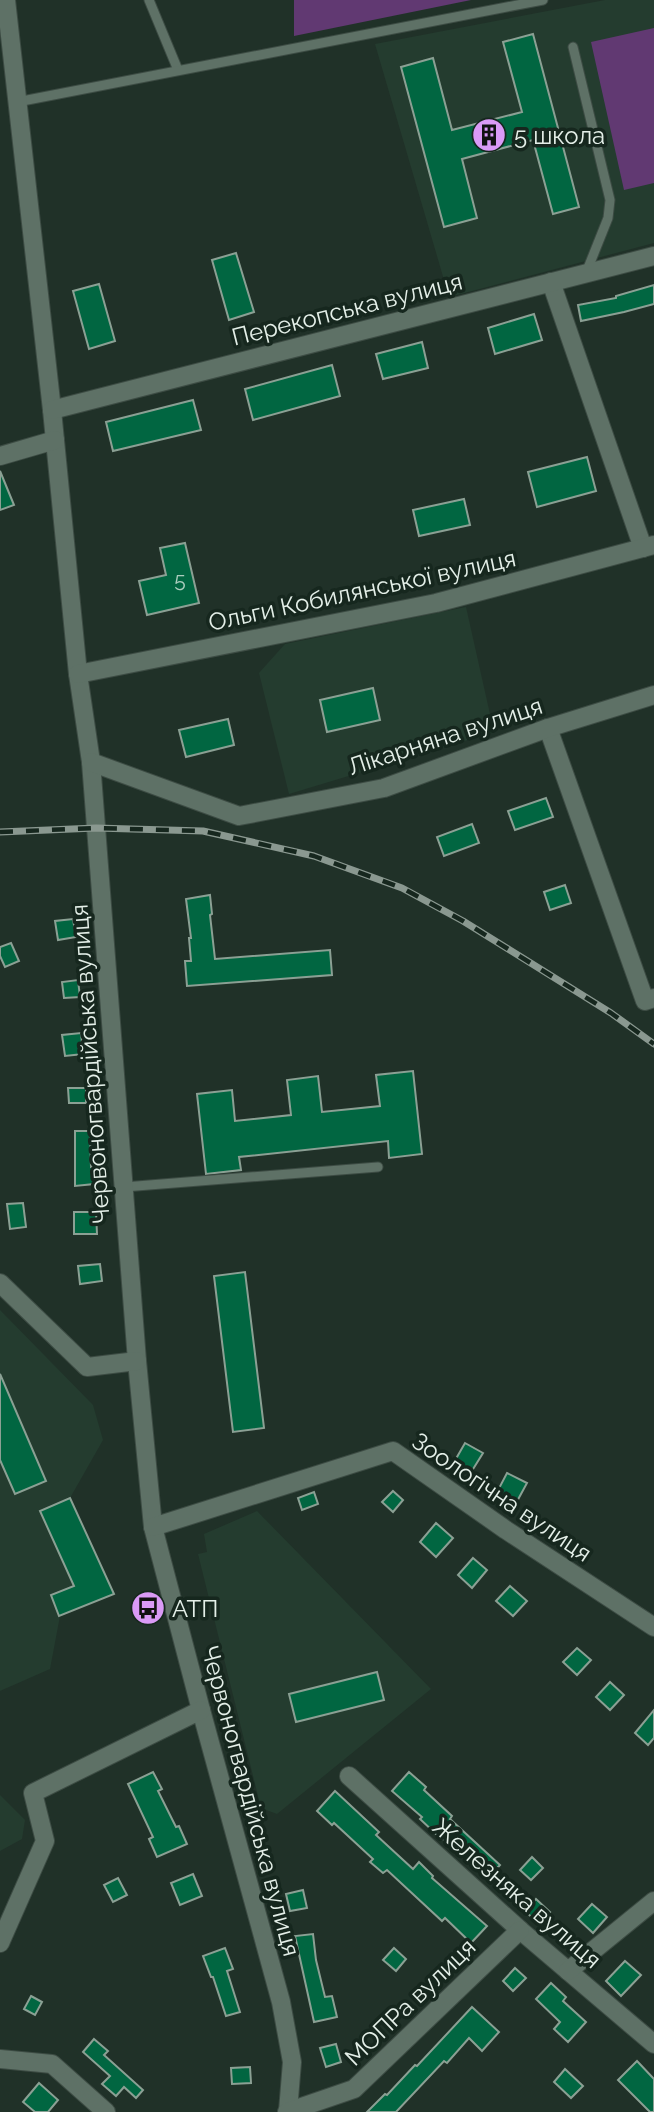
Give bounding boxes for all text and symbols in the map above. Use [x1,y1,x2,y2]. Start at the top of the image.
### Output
building icon: 5 школа [470,116,508,154]
place label: 5 школа [514,121,605,150]
street label: Перекопська вулиця [229,266,465,352]
street label: Ольги Кобилянської вулиця [206,543,518,637]
house number: 5 [174,567,186,592]
street label: Лікарняна вулиця [344,691,546,781]
street label: Червоногвардійська вулиця [64,903,116,1225]
street label: Зоологічна вулиця [407,1426,597,1568]
bus stop icon: АТП [129,1589,167,1627]
place label: АТП [172,1594,218,1623]
street label: Червоногвардійська вулиця [196,1643,306,1959]
street label: Железняка вулиця [427,1812,607,1974]
street label: МОПРа вулиця [339,1932,481,2072]

